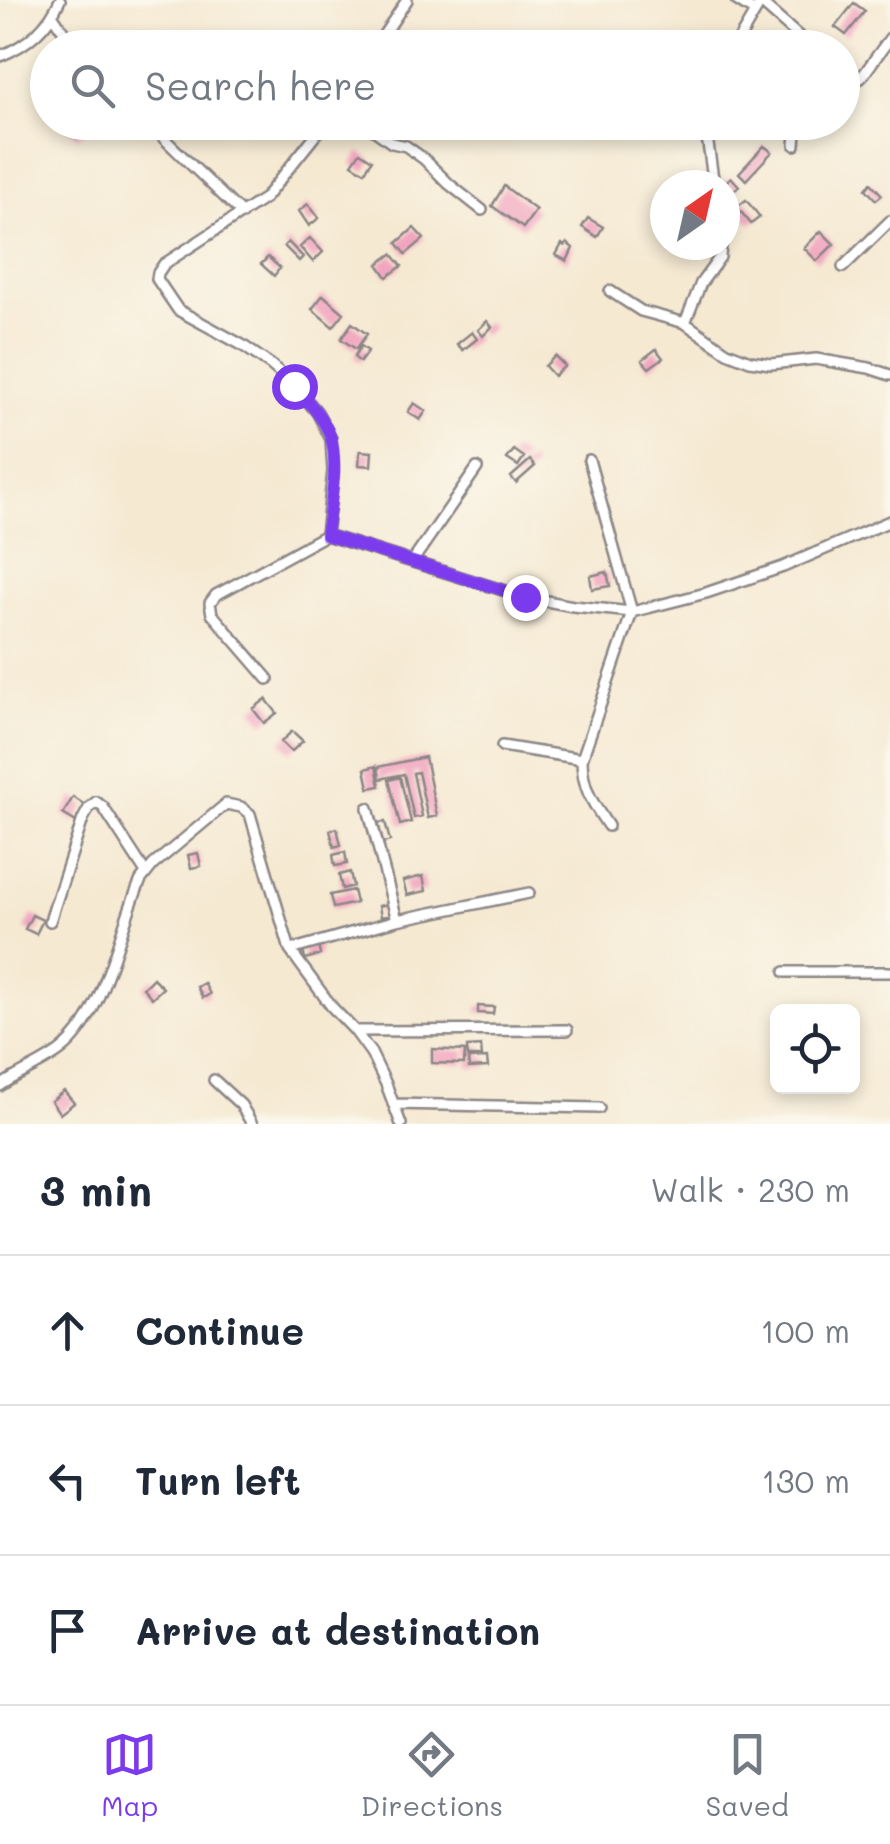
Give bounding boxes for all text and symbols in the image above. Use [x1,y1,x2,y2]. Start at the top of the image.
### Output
search box [30,30,860,140]
icon: search [65,58,120,113]
text: Search here [145,60,376,110]
north arrow [650,170,740,260]
route start [272,364,318,410]
route end [503,575,549,621]
map controls [770,1004,860,1094]
button: locate [770,1004,860,1094]
text: 3 min [40,1162,152,1217]
text: Walk · 230 m [650,1168,850,1210]
icon: ahead [40,1303,95,1358]
text: Continue [135,1305,304,1355]
text: 100 m [760,1309,850,1351]
icon: left [40,1453,95,1508]
text: Turn left [135,1455,301,1505]
text: 130 m [761,1459,850,1501]
icon: arrive [40,1603,95,1658]
text: Arrive at destination [135,1605,540,1655]
tab: Map [101,1727,158,1823]
tab: Directions [361,1727,503,1823]
tab: Saved [706,1727,789,1823]

